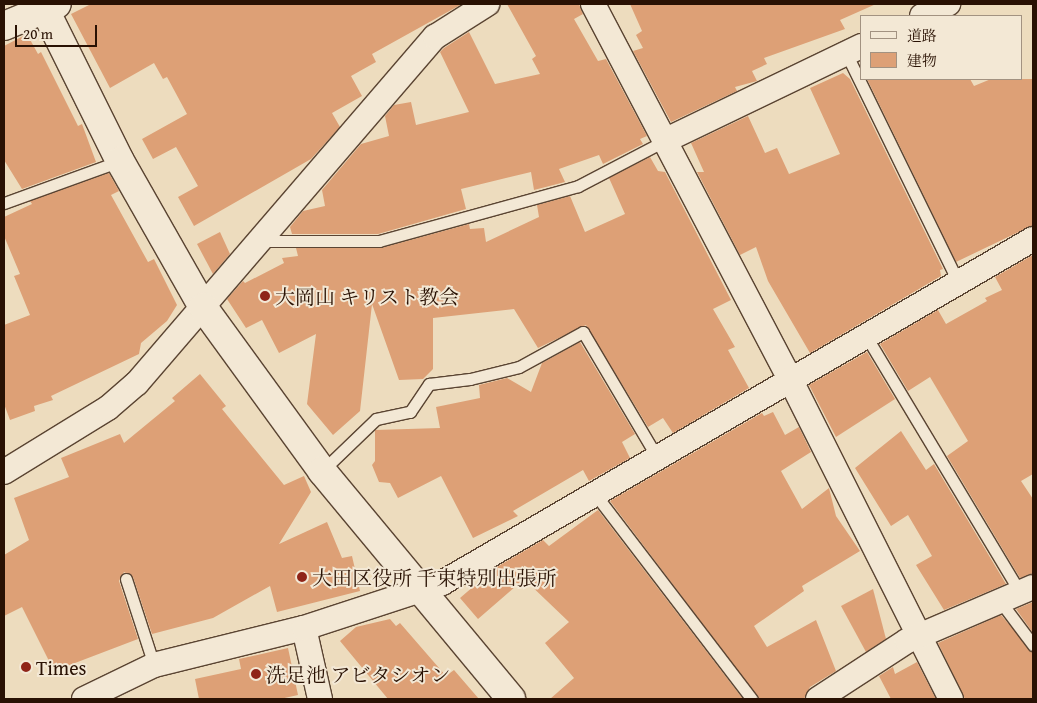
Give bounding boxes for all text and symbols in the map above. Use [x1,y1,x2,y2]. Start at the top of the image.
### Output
scale bar [18,15,100,47]
legend [860,15,1022,80]
text: 20 m [23,23,53,44]
text: 道路 [907,25,937,46]
text: 建物 [907,50,937,71]
place label: 大岡山 キリスト教会 [275,284,459,308]
marker: 大岡山 キリスト教会 [259,290,271,302]
place label: 大田区役所 千束特別出張所 [312,565,556,589]
marker: 大田区役所 千束特別出張所 [296,571,308,583]
place label: Times [36,655,86,679]
marker: Times [20,661,32,673]
place label: 洗足池 アビタシオン [266,662,450,686]
marker: 洗足池 アビタシオン [250,668,262,680]

